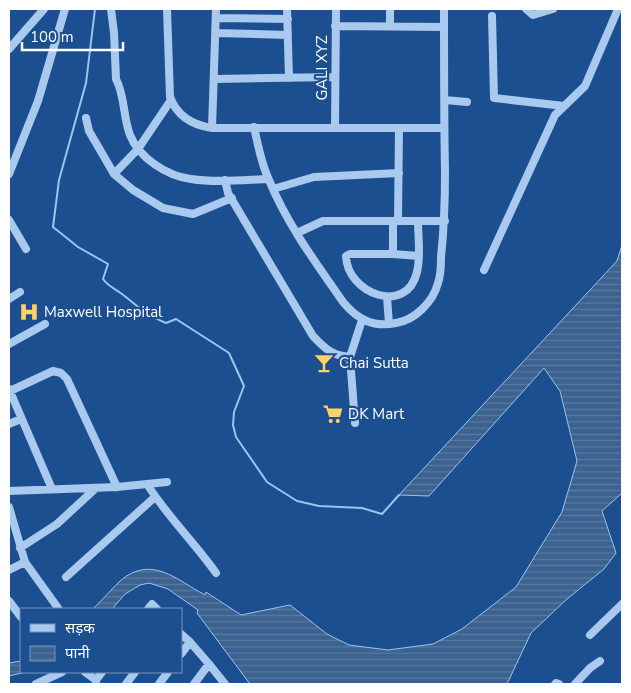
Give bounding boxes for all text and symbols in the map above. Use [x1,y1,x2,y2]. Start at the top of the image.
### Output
scale bar [22,20,124,52]
text: 100 m [30,27,74,47]
street label: GALI XYZ [312,35,332,101]
hospital icon: Maxwell Hospital [18,301,40,323]
place label: Maxwell Hospital [44,302,163,322]
bar icon: Chai Sutta [313,352,335,374]
place label: Chai Sutta [339,353,409,373]
supermarket icon: DK Mart [322,403,344,425]
place label: DK Mart [348,404,405,424]
legend [20,608,182,673]
text: सड़क [65,618,95,638]
text: पानी [65,643,91,663]

